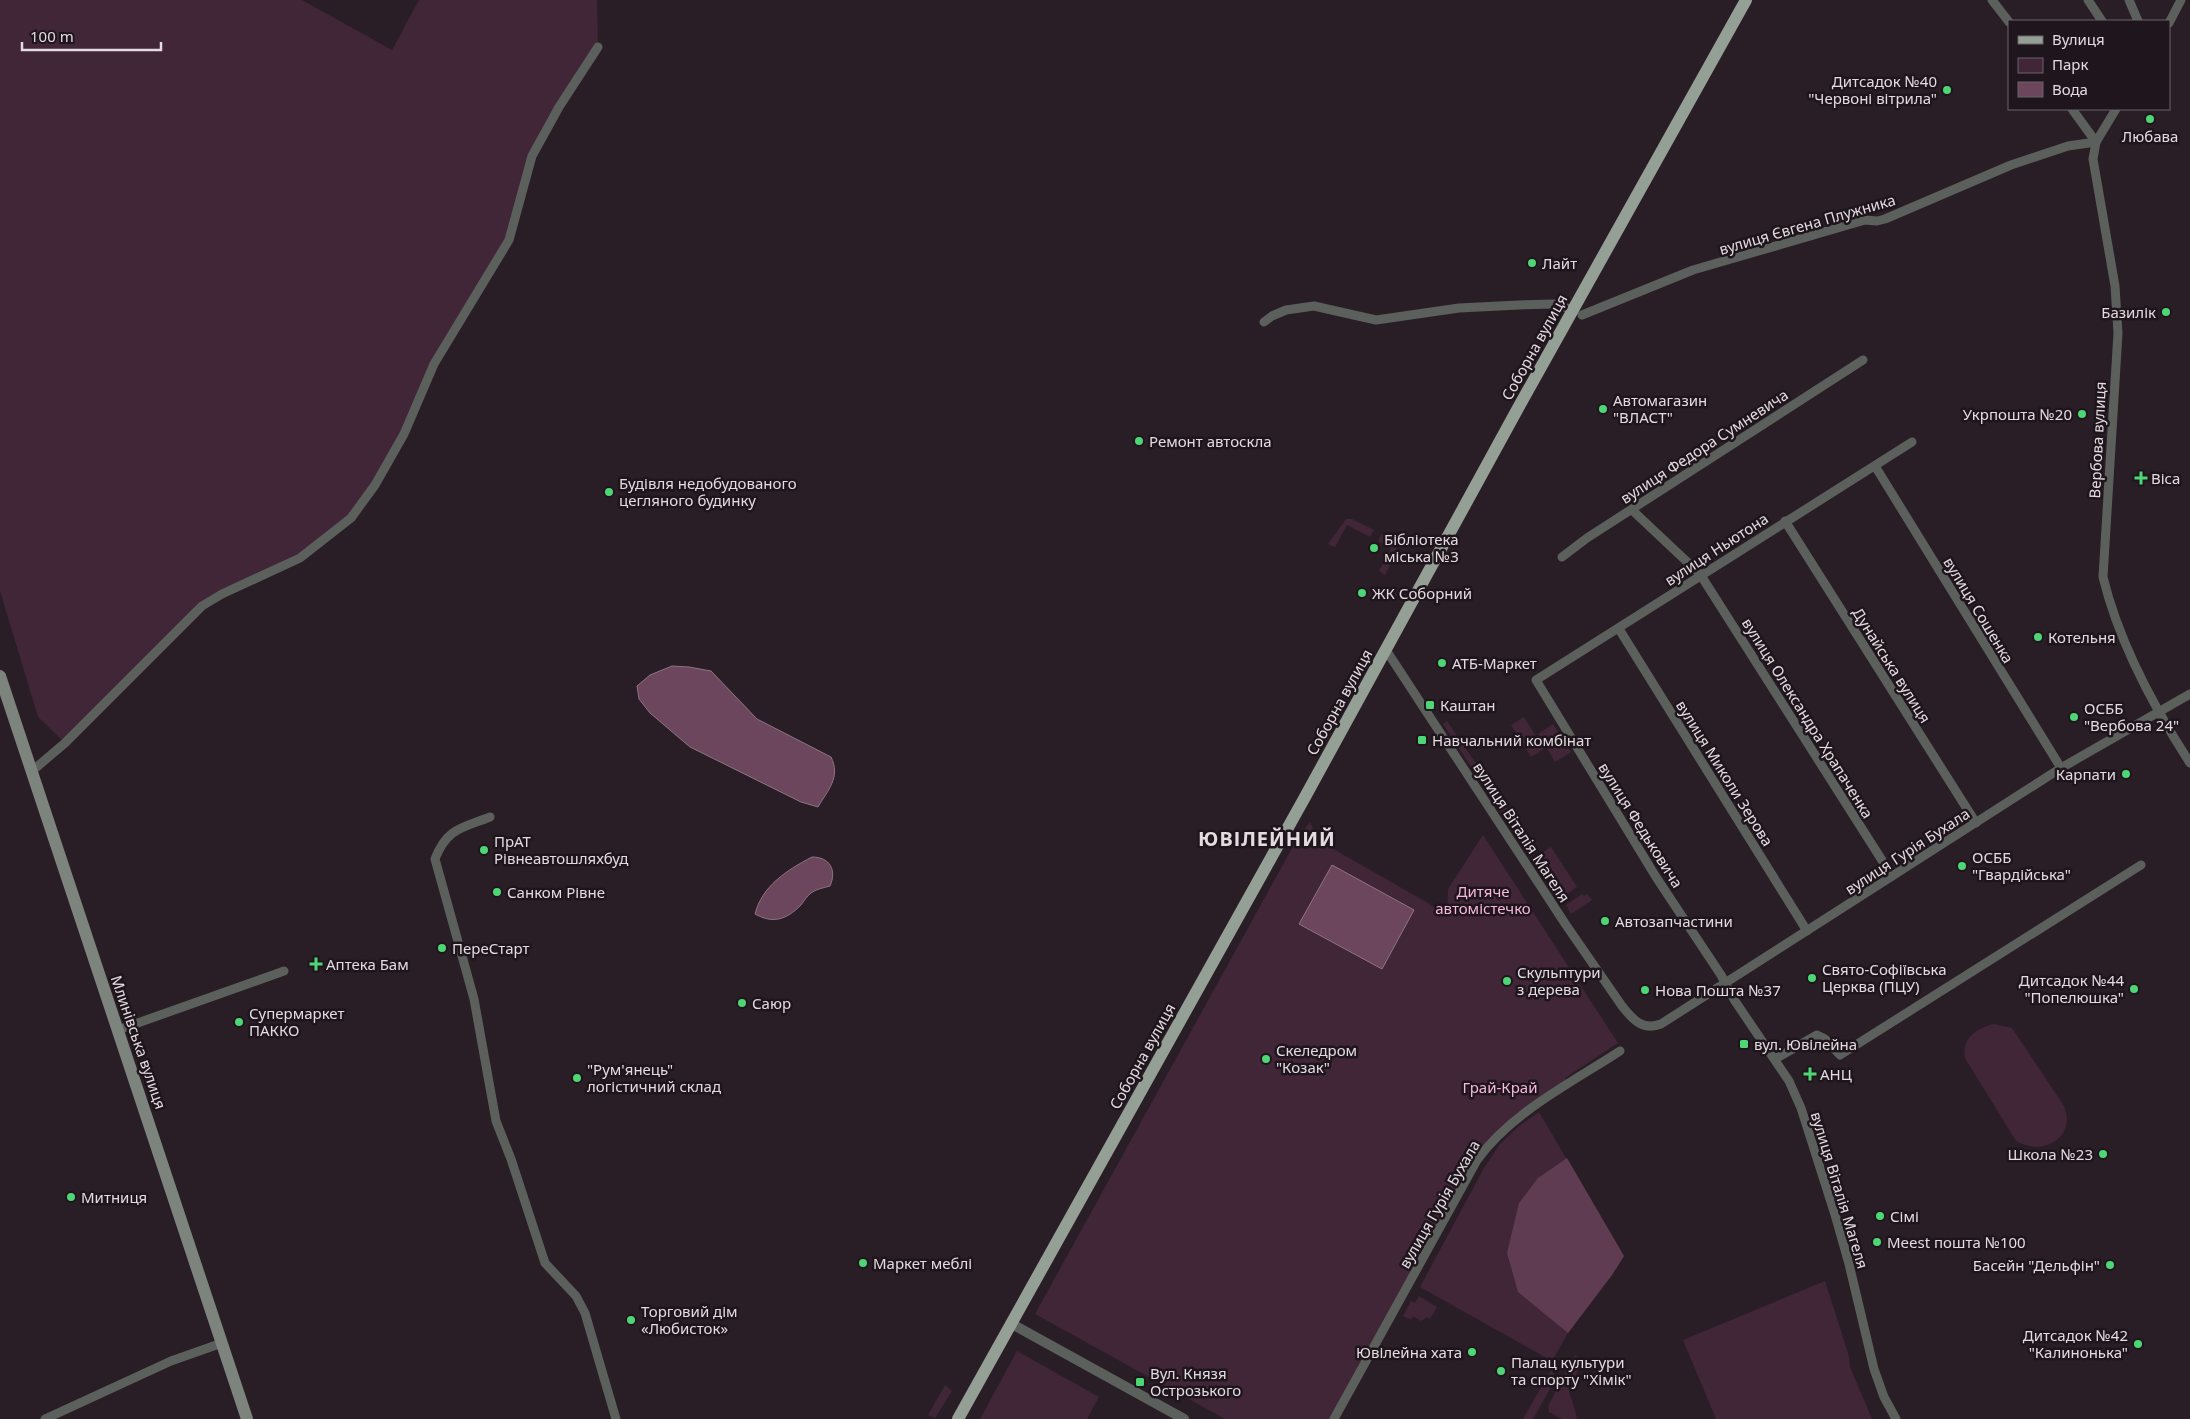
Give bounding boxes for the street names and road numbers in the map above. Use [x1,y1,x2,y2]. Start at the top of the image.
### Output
street label: вулиця Євгена Плужника [1716,189,1898,259]
street label: Соборна вулиця [1497,291,1571,403]
street label: Вербова вулиця [2084,381,2110,499]
street label: вулиця Федора Сумневича [1616,384,1792,508]
street label: вулиця Ньютона [1660,508,1772,590]
street label: вулиця Сошенка [1939,553,2019,667]
street label: Дунайська вулиця [1848,604,1936,726]
street label: вулиця Олександра Храпаченка [1738,614,1878,822]
street label: Соборна вулиця [1302,646,1376,758]
street label: вулиця Миколи Зерова [1672,696,1778,850]
street label: вулиця Віталія Магеля [1469,758,1575,906]
street label: вулиця Федьковича [1594,759,1688,891]
street label: вулиця Гурія Бухала [1841,803,1973,899]
street label: Млинівська вулиця [107,973,171,1111]
street label: Соборна вулиця [1105,1000,1179,1112]
street label: вулиця Віталія Магеля [1807,1109,1873,1271]
street label: вулиця Гурія Бухала [1394,1136,1484,1272]

